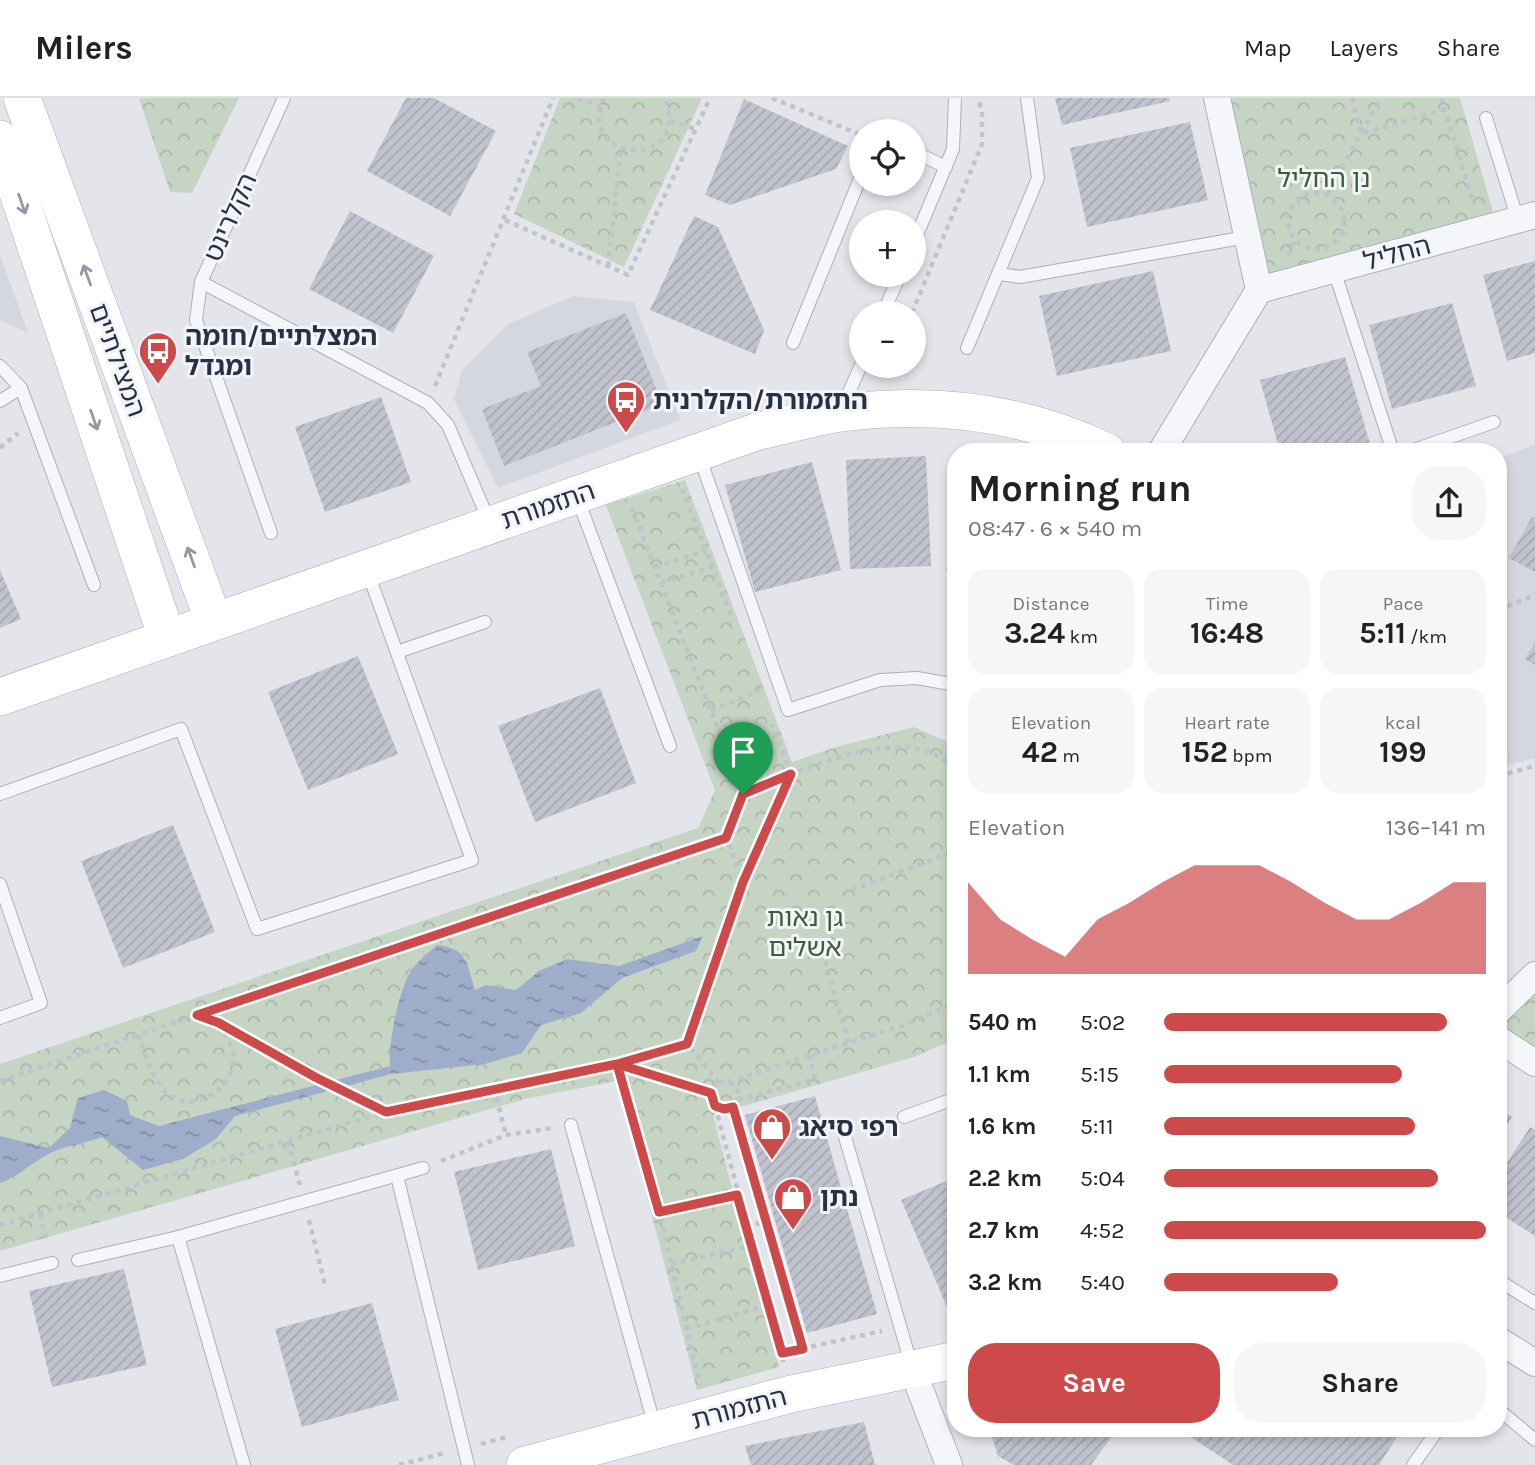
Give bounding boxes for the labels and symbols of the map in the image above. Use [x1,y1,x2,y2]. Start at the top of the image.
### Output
park label: נן החליל [1278,163,1370,194]
street label: הקלרינט [197,168,264,266]
one-way arrow [17,193,29,215]
street label: החליל [1360,230,1434,277]
one-way arrow [80,265,92,287]
street label: המצילתיים [83,299,152,421]
place label: המצלתיים/חומה ומגדל [185,321,377,382]
bus stop icon: המצלתיים/חומה ומגדל [137,330,179,385]
bus stop icon: התזמורת/הקלרנית [605,379,647,434]
place label: התזמורת/הקלרנית [653,385,868,416]
one-way arrow [89,408,101,430]
street label: התזמורת [497,475,599,536]
one-way arrow [184,547,196,569]
pin [713,722,773,794]
park label: גן נאות אשלים [767,902,843,963]
shop icon: רפי סיאג [751,1106,793,1161]
place label: רפי סיאג [799,1112,899,1143]
shop icon: נתן [772,1176,814,1231]
place label: נתן [820,1182,859,1213]
street label: התזמורת [688,1381,790,1436]

